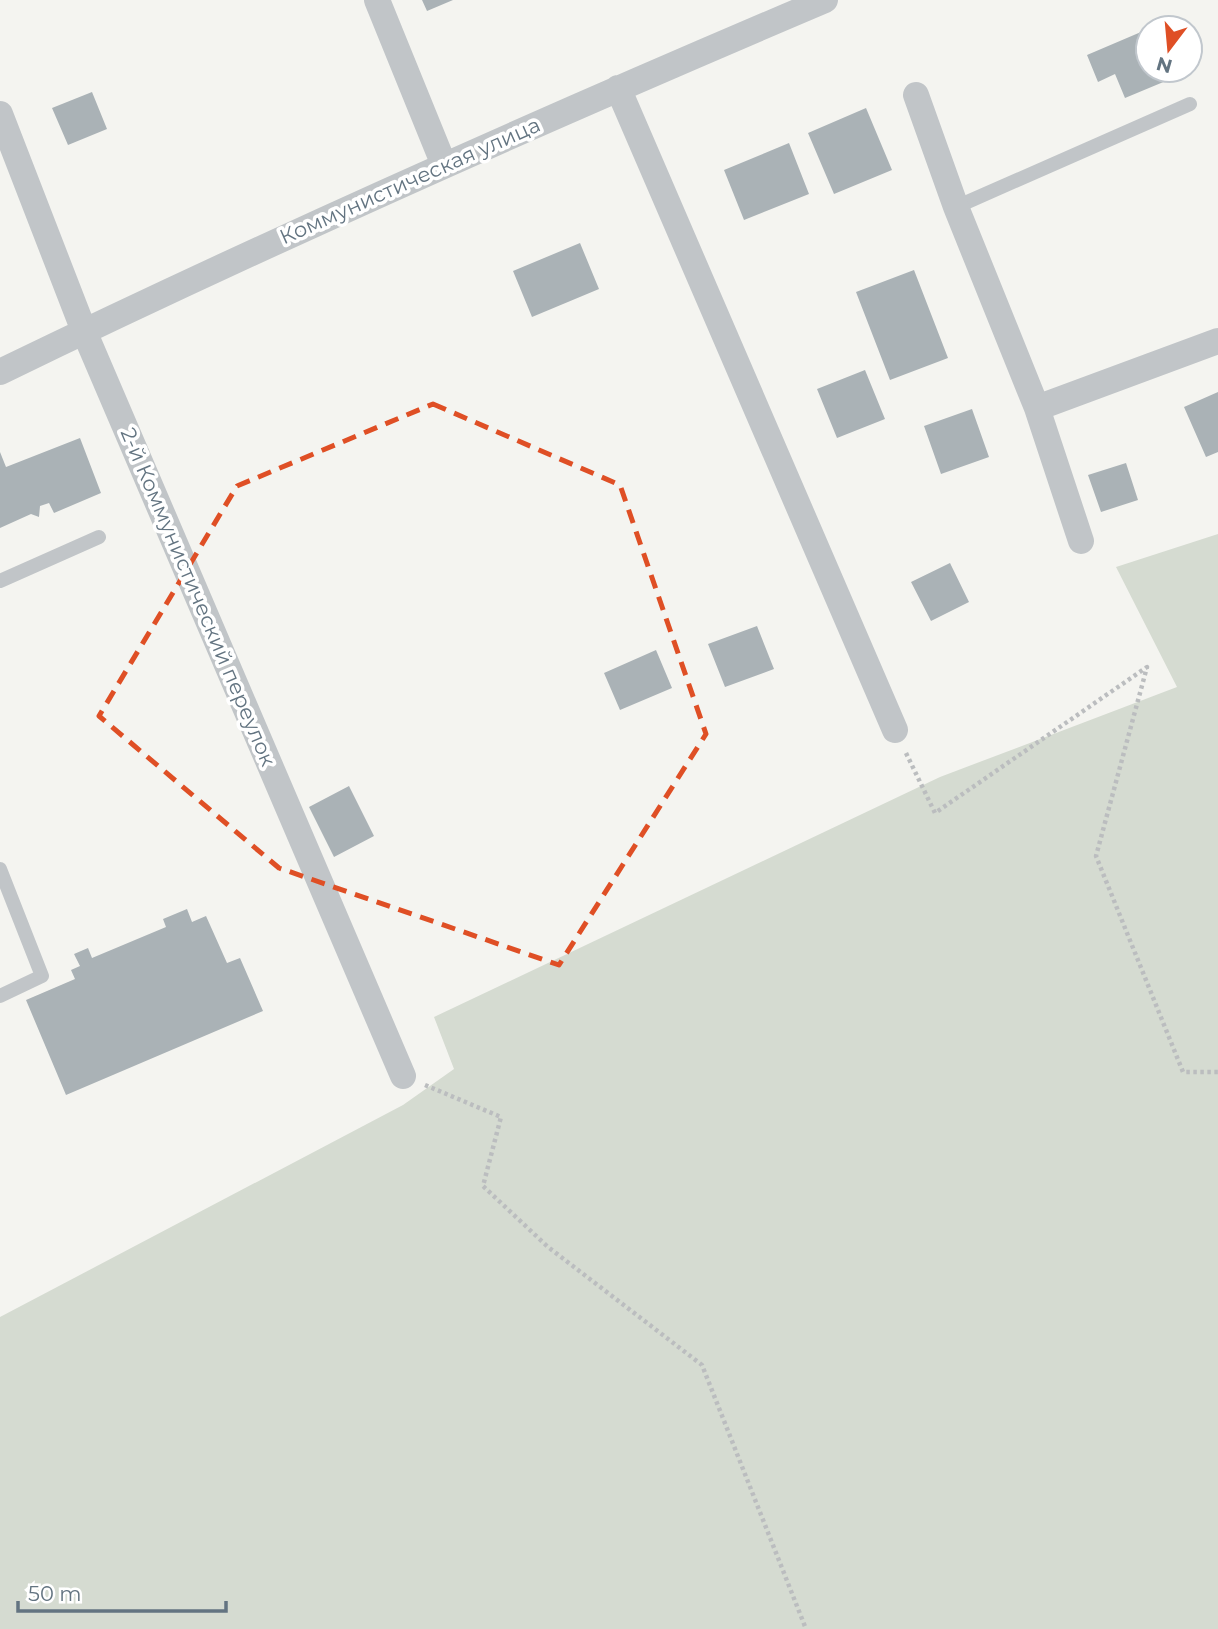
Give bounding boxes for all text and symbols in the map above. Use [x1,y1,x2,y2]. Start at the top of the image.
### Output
north arrow [1134,14,1204,84]
text: N [1154,52,1175,78]
street label: Коммунистическая улица [276,112,544,249]
street label: 2-й Коммунистический переулок [116,424,281,770]
scale bar [18,1570,226,1614]
text: 50 m [28,1581,82,1606]

